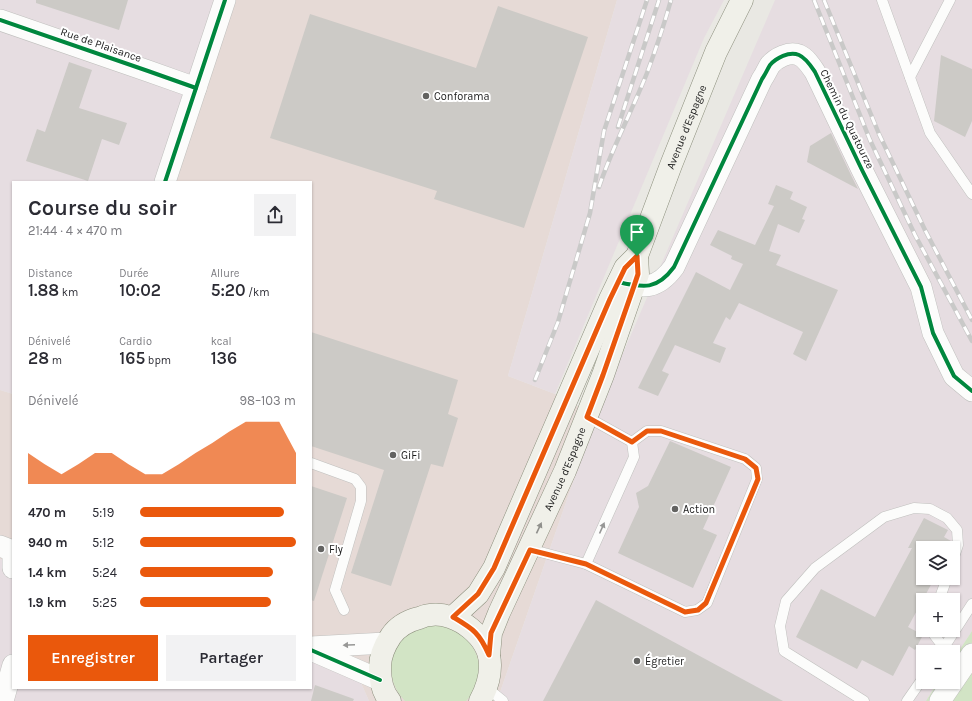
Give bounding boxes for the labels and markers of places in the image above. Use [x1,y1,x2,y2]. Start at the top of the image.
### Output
place label: Conforama [434,90,490,103]
marker: Conforama [421,91,431,101]
pin [620,215,654,256]
place label: GiFi [401,449,420,462]
marker: GiFi [388,450,398,460]
place label: Action [683,503,715,516]
marker: Action [670,504,680,514]
place label: Fly [329,543,343,556]
marker: Fly [316,544,326,554]
place label: Égretier [645,653,684,668]
marker: Égretier [632,656,642,666]

